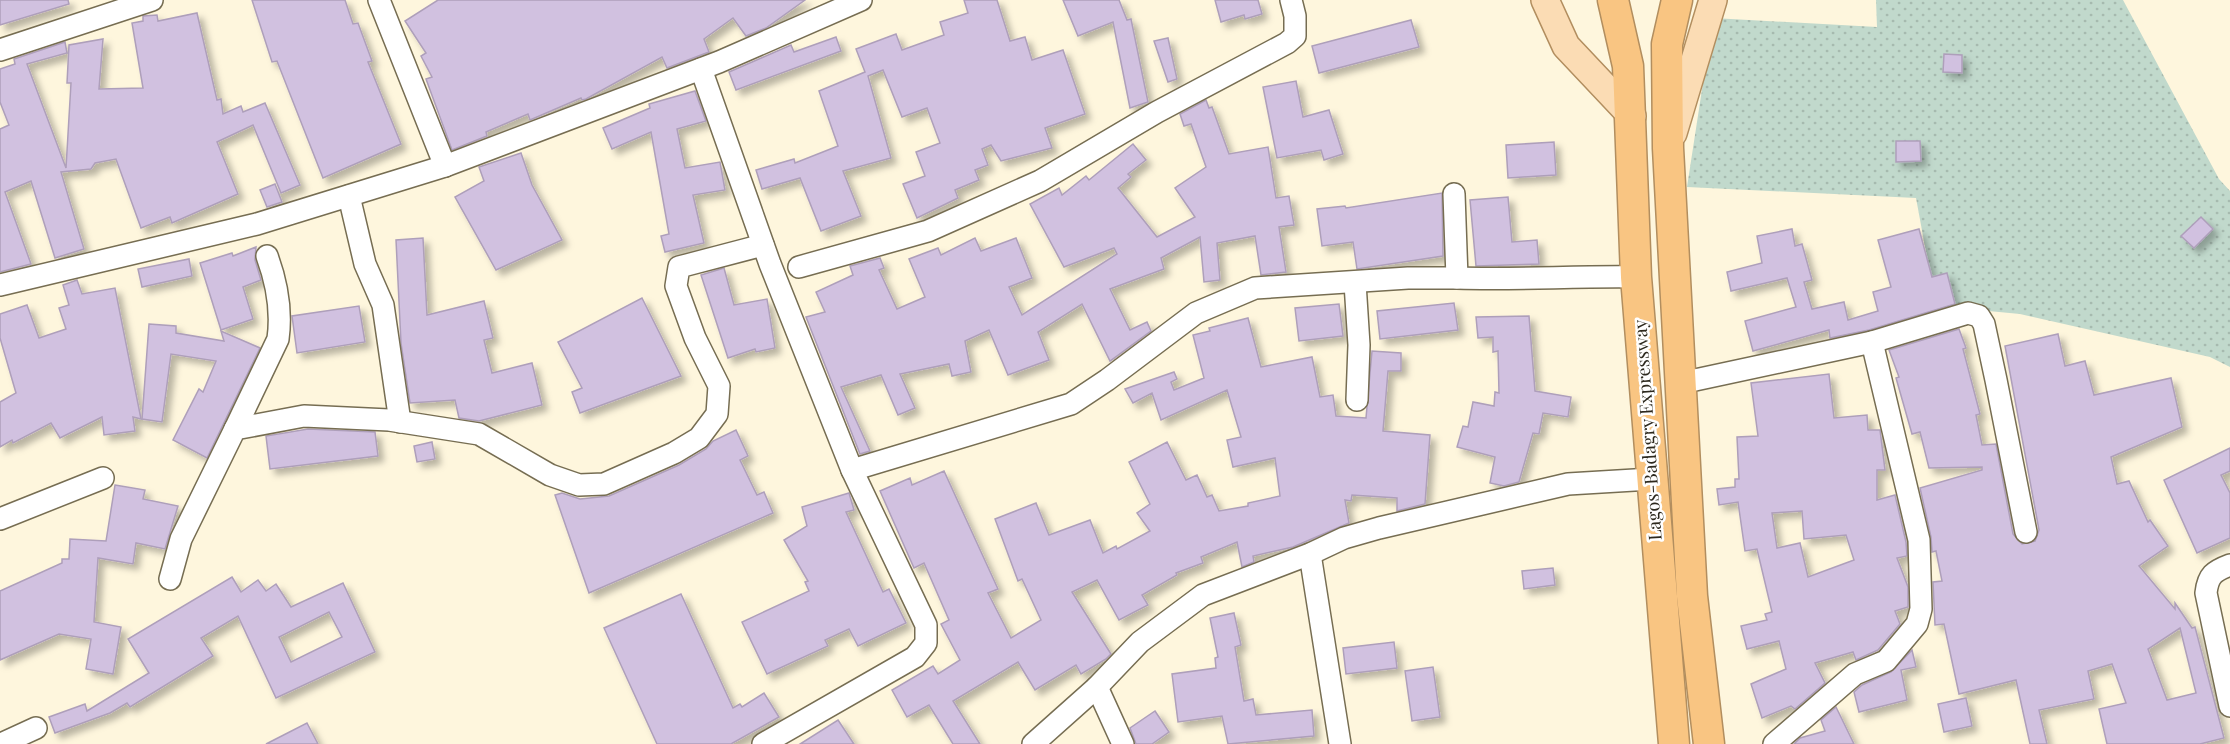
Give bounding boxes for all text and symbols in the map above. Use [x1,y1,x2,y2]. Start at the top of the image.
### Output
street label: Lagos-Badagry Expressway [1627,319,1667,541]

